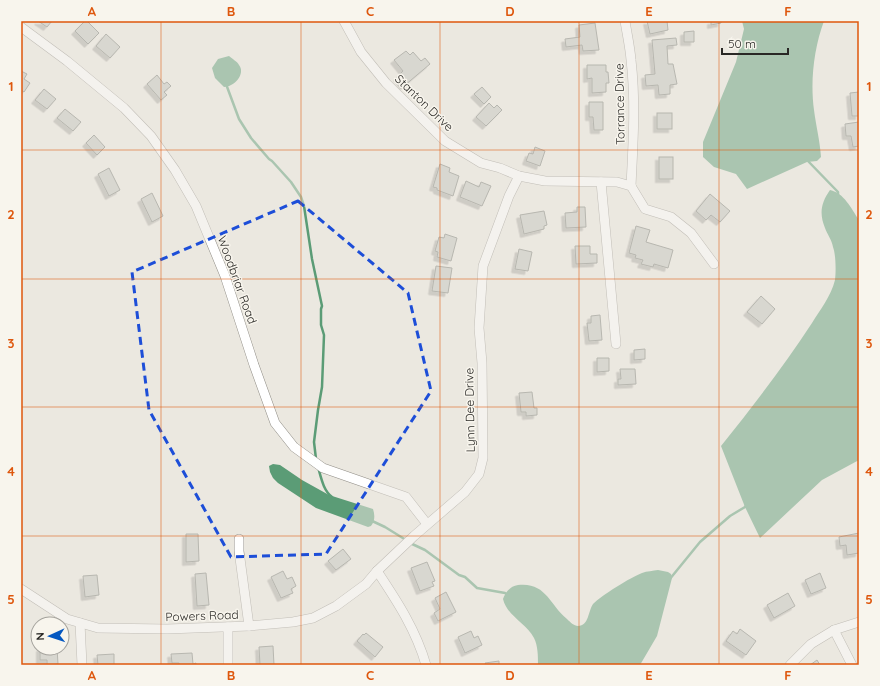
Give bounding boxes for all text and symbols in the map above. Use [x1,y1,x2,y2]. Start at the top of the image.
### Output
text: A [88,3,97,19]
text: B [227,3,235,19]
text: C [366,3,374,19]
text: D [505,3,515,19]
text: E [645,3,653,19]
text: F [784,3,792,19]
scale bar [722,30,788,56]
text: 50 m [728,36,756,51]
street label: Torrance Drive [611,63,628,145]
street label: Stanton Drive [392,71,457,134]
text: 1 [8,78,14,94]
text: 1 [866,78,872,94]
text: 2 [7,206,15,222]
text: 2 [865,206,873,222]
street label: Woodbriar Road [215,234,260,326]
text: 3 [8,335,15,351]
text: 3 [866,335,873,351]
street label: Lynn Dee Drive [461,367,478,452]
text: 4 [7,463,15,479]
text: 4 [865,463,873,479]
text: 5 [7,591,15,607]
text: 5 [865,591,873,607]
street label: Powers Road [165,607,239,624]
north arrow [30,616,70,656]
text: N [33,632,47,641]
text: A [88,667,97,683]
text: B [227,667,235,683]
text: C [366,667,374,683]
text: D [505,667,515,683]
text: E [645,667,653,683]
text: F [784,667,792,683]

